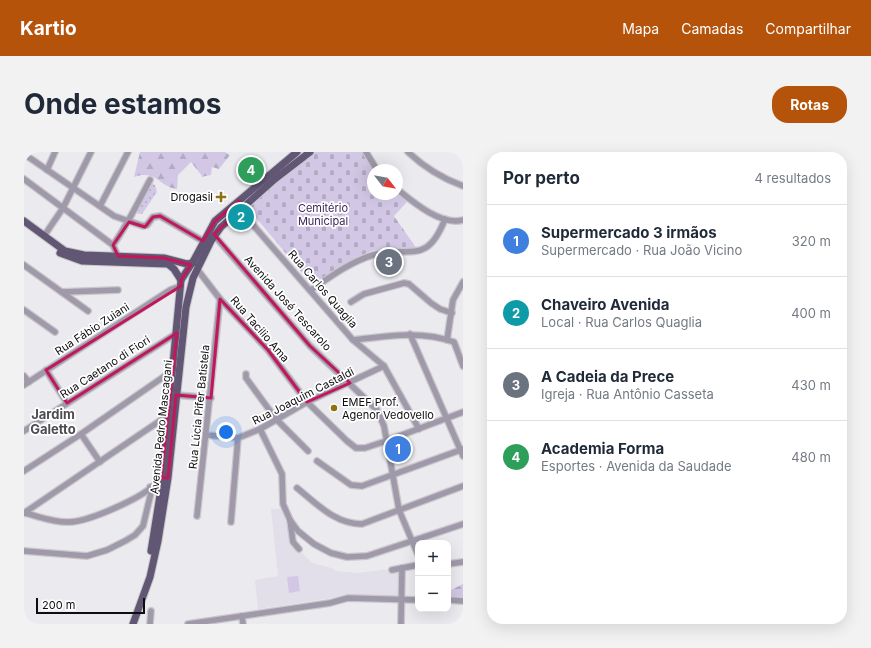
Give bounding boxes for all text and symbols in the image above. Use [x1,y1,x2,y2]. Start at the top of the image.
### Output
text: Kartio [20,17,77,40]
text: Mapa [622,20,659,37]
text: Camadas [681,20,743,37]
text: Compartilhar [765,20,851,37]
button: Rotas [772,86,847,123]
text: Onde estamos [24,87,221,121]
pin: 4 [238,155,264,185]
north arrow [367,164,403,200]
text: Por perto [503,168,580,188]
text: 4 resultados [755,170,831,186]
place label: Drogasil [170,190,213,204]
marker: Drogasil [216,192,226,202]
park label: Cemitério Municipal [298,201,349,228]
pin: 2 [228,202,254,232]
text: Supermercado 3 irmãos [541,223,717,242]
text: 1 [513,233,519,249]
text: 320 m [792,233,831,249]
text: Supermercado · Rua João Vicino [541,242,742,258]
street label: Rua Carlos Quaglia [285,247,361,331]
pin: 3 [376,247,402,277]
street label: Avenida José Tescarolo [242,252,335,354]
street label: Rua Tacilio Ama [228,293,292,365]
text: Chaveiro Avenida [541,295,670,314]
street label: Rua Fábio Zuiani [52,300,132,358]
text: 2 [512,305,520,321]
text: 400 m [791,305,831,321]
text: Local · Rua Carlos Quaglia [541,314,702,330]
street label: Rua Caetano di Fiori [57,333,153,401]
street label: Rua Lúcia Pifer Batistela [186,344,212,470]
street label: Avenida Pedro Mascagani [147,359,175,495]
street label: Rua Joaquim Castaldi [250,364,356,428]
text: A Cadeia da Prece [541,367,674,386]
text: 3 [512,377,520,393]
text: 430 m [791,377,831,393]
text: Igreja · Rua Antônio Casseta [541,386,714,402]
place label: EMEF Prof. Agenor Vedovello [342,395,434,422]
marker: EMEF Prof. Agenor Vedovello [329,403,339,413]
district label: Jardim Galetto [30,406,76,437]
your location [216,422,236,442]
pin: 1 [385,434,411,464]
text: Academia Forma [541,439,664,458]
text: 4 [512,449,520,465]
text: 480 m [791,449,831,465]
text: Esportes · Avenida da Saudade [541,458,732,474]
map controls [415,540,451,612]
button: + [415,540,451,576]
button: − [415,576,451,612]
scale bar [36,596,145,615]
text: 200 m [42,598,75,612]

